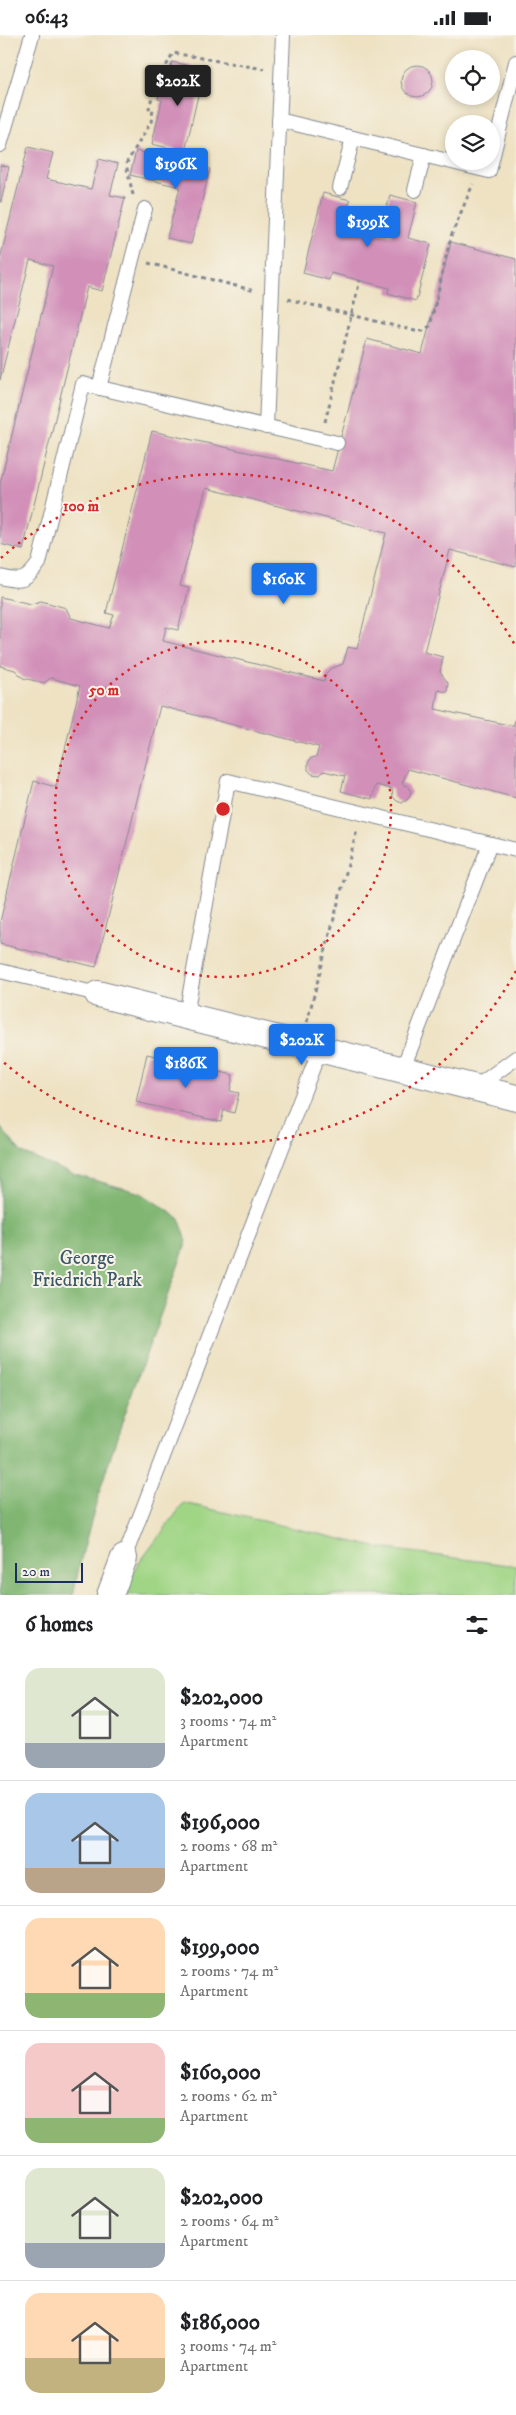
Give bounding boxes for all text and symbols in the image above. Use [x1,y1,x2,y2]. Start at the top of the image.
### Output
text: 06:43 [25,6,68,29]
map controls [445,50,500,170]
button: locate [445,50,500,105]
pin: $202K [143,65,213,107]
text: $202K [156,71,200,91]
button: layers [445,115,500,170]
pin: $196K [141,147,211,190]
text: $196K [155,154,197,174]
pin: $199K [333,205,403,248]
text: $199K [347,212,389,232]
text: 100 m [63,497,100,516]
pin: $160K [249,563,319,605]
text: $160K [263,569,305,589]
text: 50 m [88,681,120,700]
centre of rings [214,800,232,818]
pin: $202K [267,1023,337,1066]
text: $202K [280,1030,324,1050]
pin: $186K [151,1047,221,1089]
text: $186K [165,1053,207,1073]
park label: George Friedrich Park [32,1247,142,1292]
scale bar [15,1560,82,1583]
text: 20 m [22,1563,50,1581]
icon: filters [463,1611,491,1639]
text: 6 homes [25,1612,93,1638]
text: $202,000 [180,1685,263,1711]
icon: home [65,1688,125,1748]
text: 3 rooms · 74 m² [180,1711,277,1731]
text: Apartment [180,1731,248,1751]
text: $196,000 [180,1810,260,1836]
icon: home [65,1813,125,1873]
text: 2 rooms · 68 m² [180,1836,277,1856]
text: Apartment [180,1856,248,1876]
text: $199,000 [180,1935,260,1961]
icon: home [65,1938,125,1998]
text: 2 rooms · 74 m² [180,1961,278,1981]
text: Apartment [180,1981,248,2001]
text: $160,000 [180,2060,261,2086]
icon: home [65,2063,125,2123]
text: 2 rooms · 62 m² [180,2086,277,2106]
text: Apartment [180,2106,248,2126]
text: $202,000 [180,2185,263,2211]
icon: home [65,2188,125,2248]
text: 2 rooms · 64 m² [180,2211,279,2231]
text: Apartment [180,2231,248,2251]
text: $186,000 [180,2310,260,2336]
icon: home [65,2313,125,2373]
text: 3 rooms · 74 m² [180,2336,277,2356]
text: Apartment [180,2356,248,2376]

